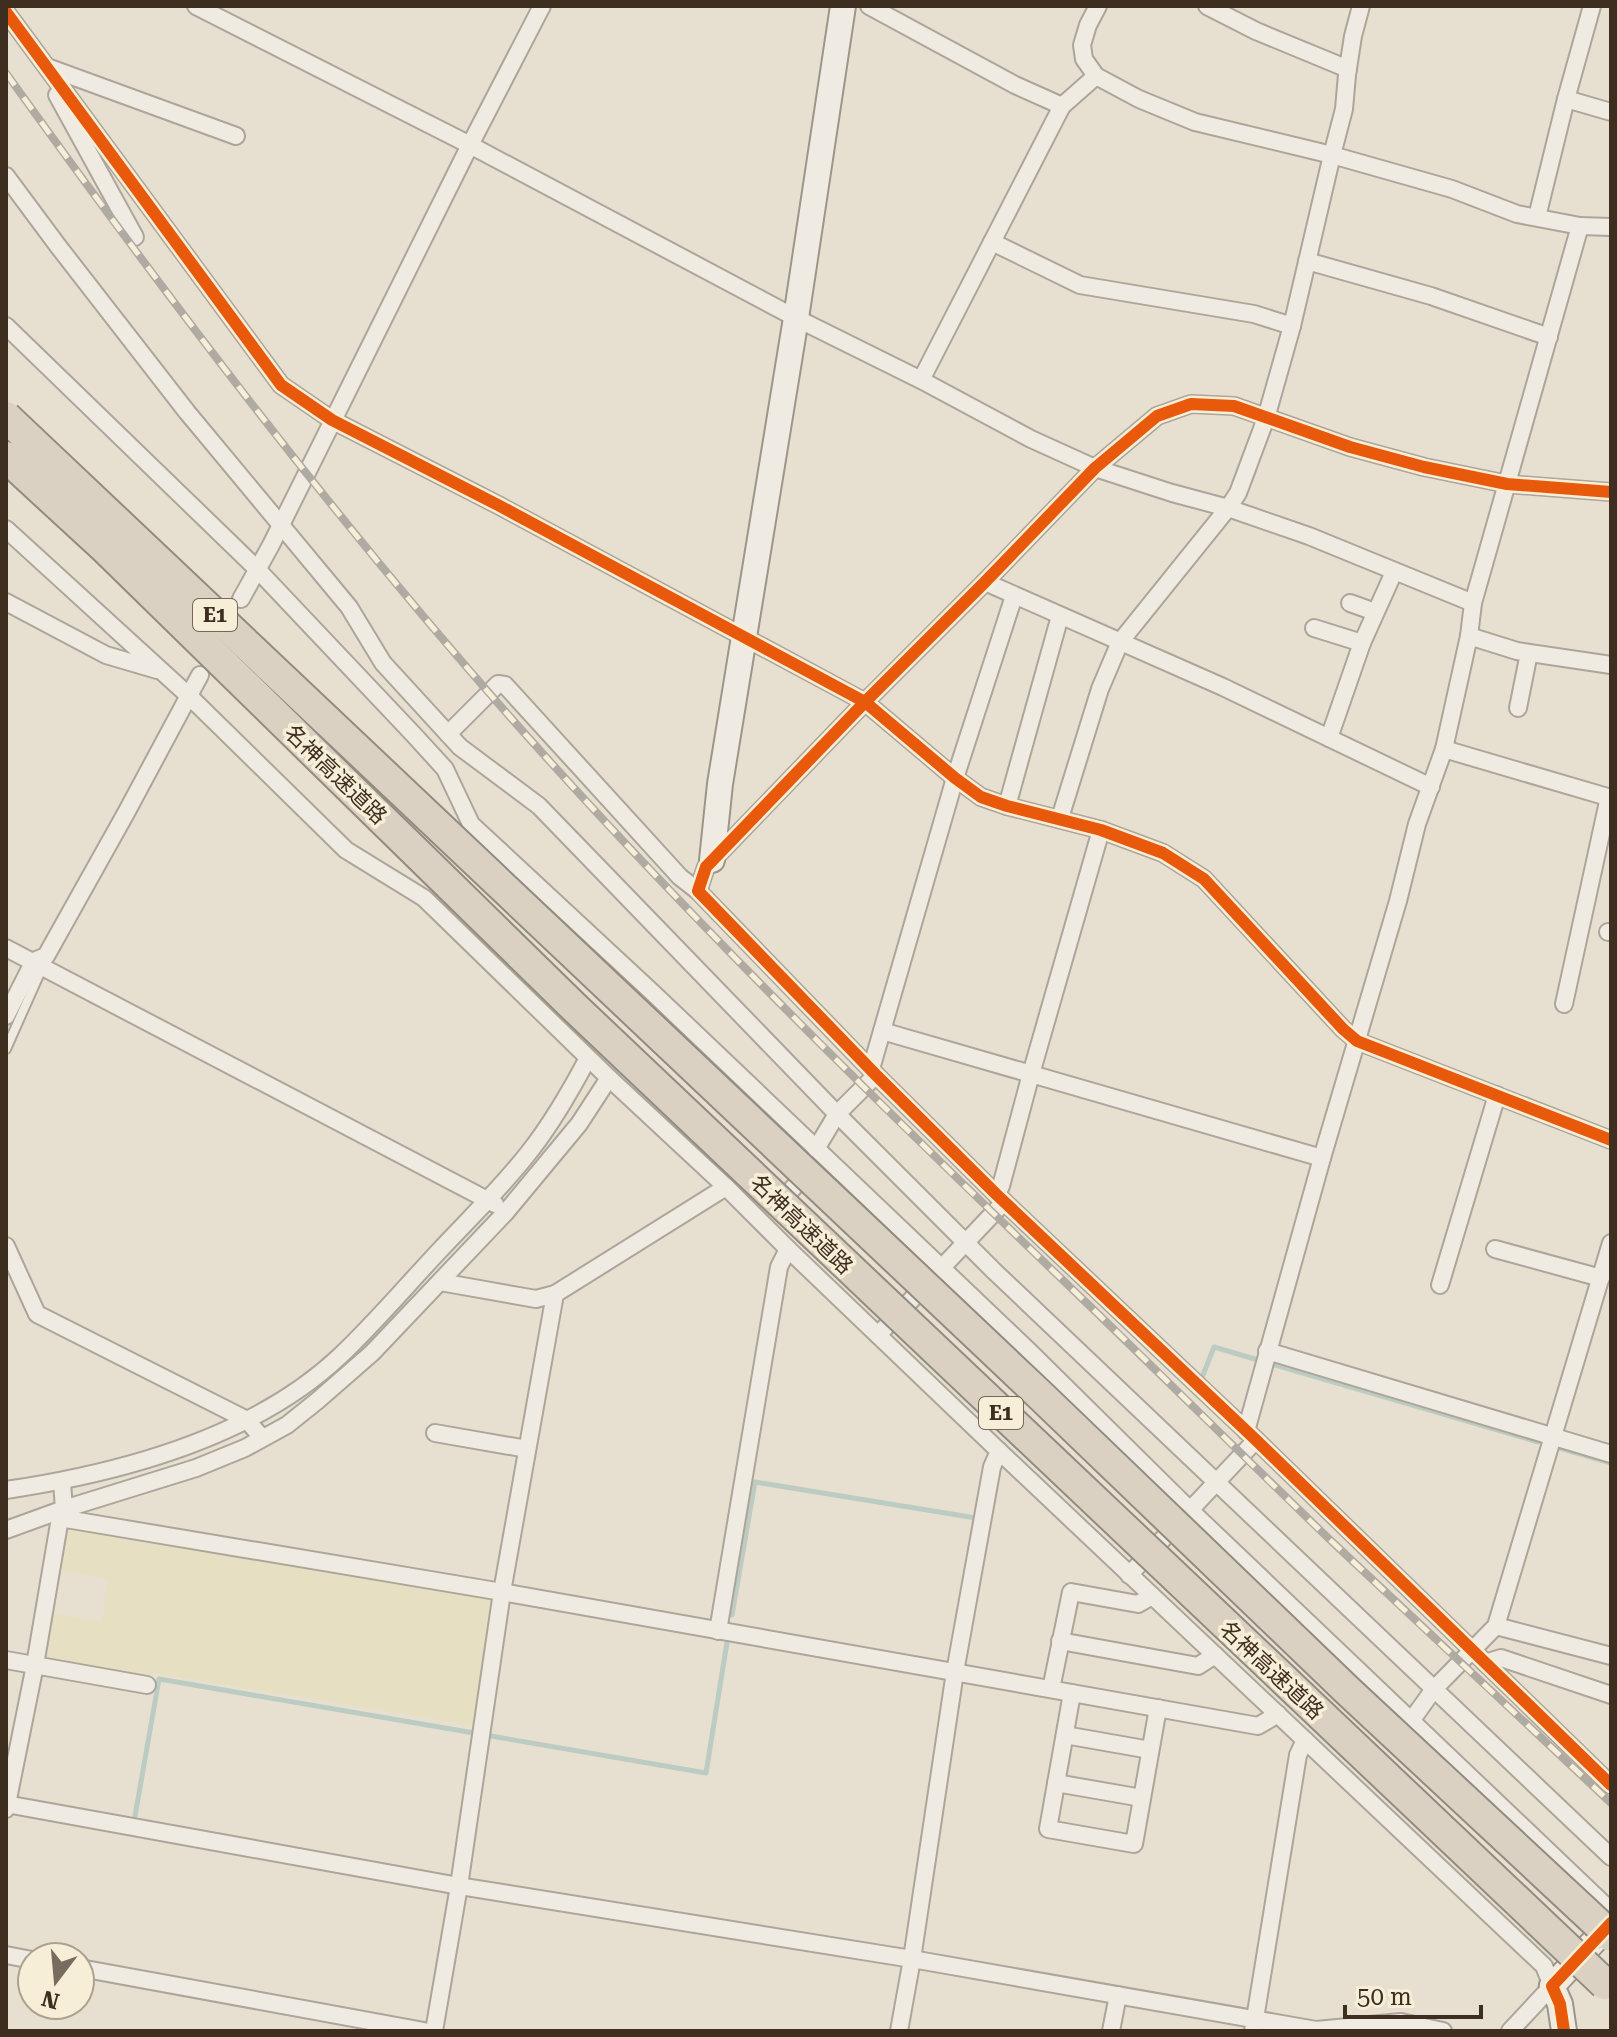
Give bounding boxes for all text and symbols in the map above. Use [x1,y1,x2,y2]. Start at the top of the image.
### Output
road number: E1 [193,599,237,631]
street label: 名神高速道路 [279,720,392,829]
street label: 名神高速道路 [745,1170,858,1279]
road number: E1 [979,1397,1023,1429]
street label: 名神高速道路 [1215,1616,1328,1725]
north arrow [16,1941,96,2021]
scale bar [1345,1969,1481,2019]
text: 50 m [1357,1983,1412,2011]
text: N [39,1985,62,2014]

